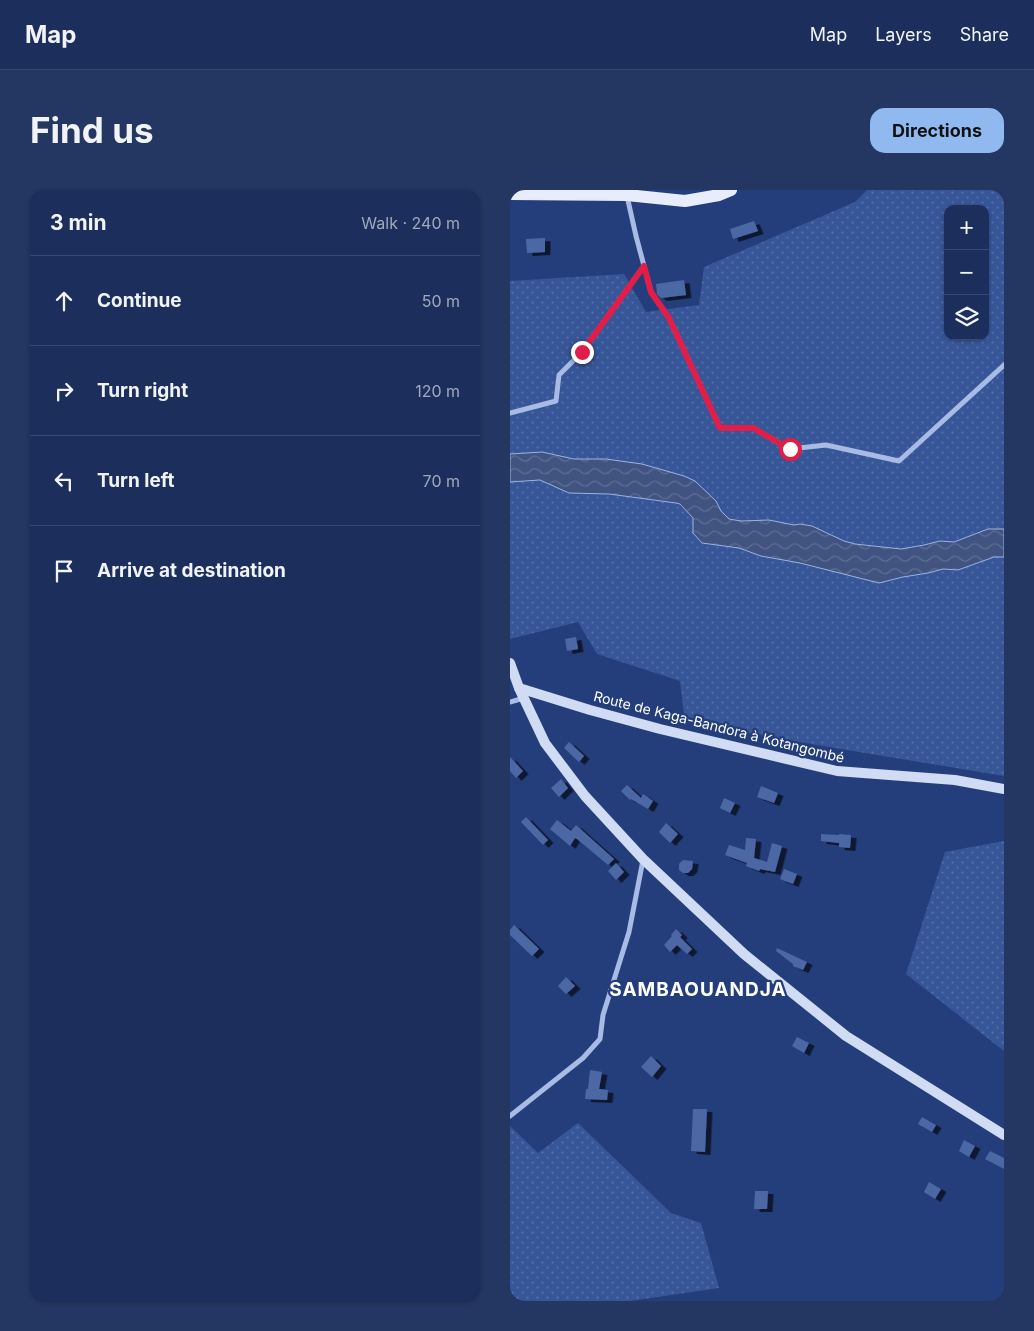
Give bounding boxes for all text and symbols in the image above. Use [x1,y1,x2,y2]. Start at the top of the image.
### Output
text: Map [25,20,76,49]
text: Map [810,24,847,45]
text: Layers [875,24,932,45]
text: Share [960,24,1009,45]
button: Directions [870,108,1004,153]
text: Find us [30,109,154,151]
map controls [944,205,989,340]
button: + [944,205,989,250]
text: 3 min [50,210,106,235]
text: Walk · 240 m [361,213,460,233]
button: − [944,250,989,295]
icon: ahead [50,287,78,315]
text: Continue [97,289,182,312]
text: 50 m [422,291,460,311]
button: layers [944,295,989,340]
route end [571,341,594,364]
icon: right [50,377,78,405]
text: Turn right [97,379,188,402]
text: 120 m [415,381,460,401]
route start [779,438,802,461]
icon: left [50,467,78,495]
text: Turn left [97,469,175,492]
text: 70 m [423,471,460,491]
icon: arrive [50,557,78,585]
text: Arrive at destination [97,559,286,582]
street label: Route de Kaga-Bandora à Kotangombé [592,687,846,766]
district label: SAMBAOUANDJA [609,978,787,1001]

